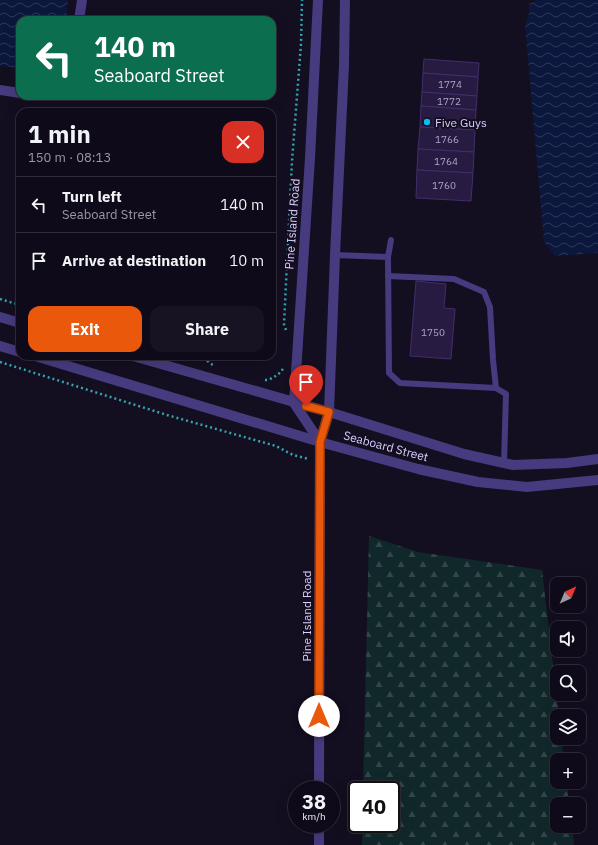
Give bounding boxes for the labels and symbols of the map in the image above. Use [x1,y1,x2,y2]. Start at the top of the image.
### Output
house number: 1774 [438,78,462,91]
house number: 1772 [437,95,461,108]
place label: Five Guys [435,115,487,130]
marker: Five Guys [422,117,432,127]
house number: 1766 [435,133,459,146]
house number: 1764 [434,155,458,168]
street label: Pine Island Road [281,178,303,270]
house number: 1760 [432,179,456,192]
house number: 1750 [421,326,445,339]
pin [289,365,323,406]
street label: Seaboard Street [342,427,430,465]
street label: Pine Island Road [299,570,314,662]
north arrow [550,577,586,613]
position arrow [298,695,340,737]
speed limit sign: 40 [348,781,400,833]

